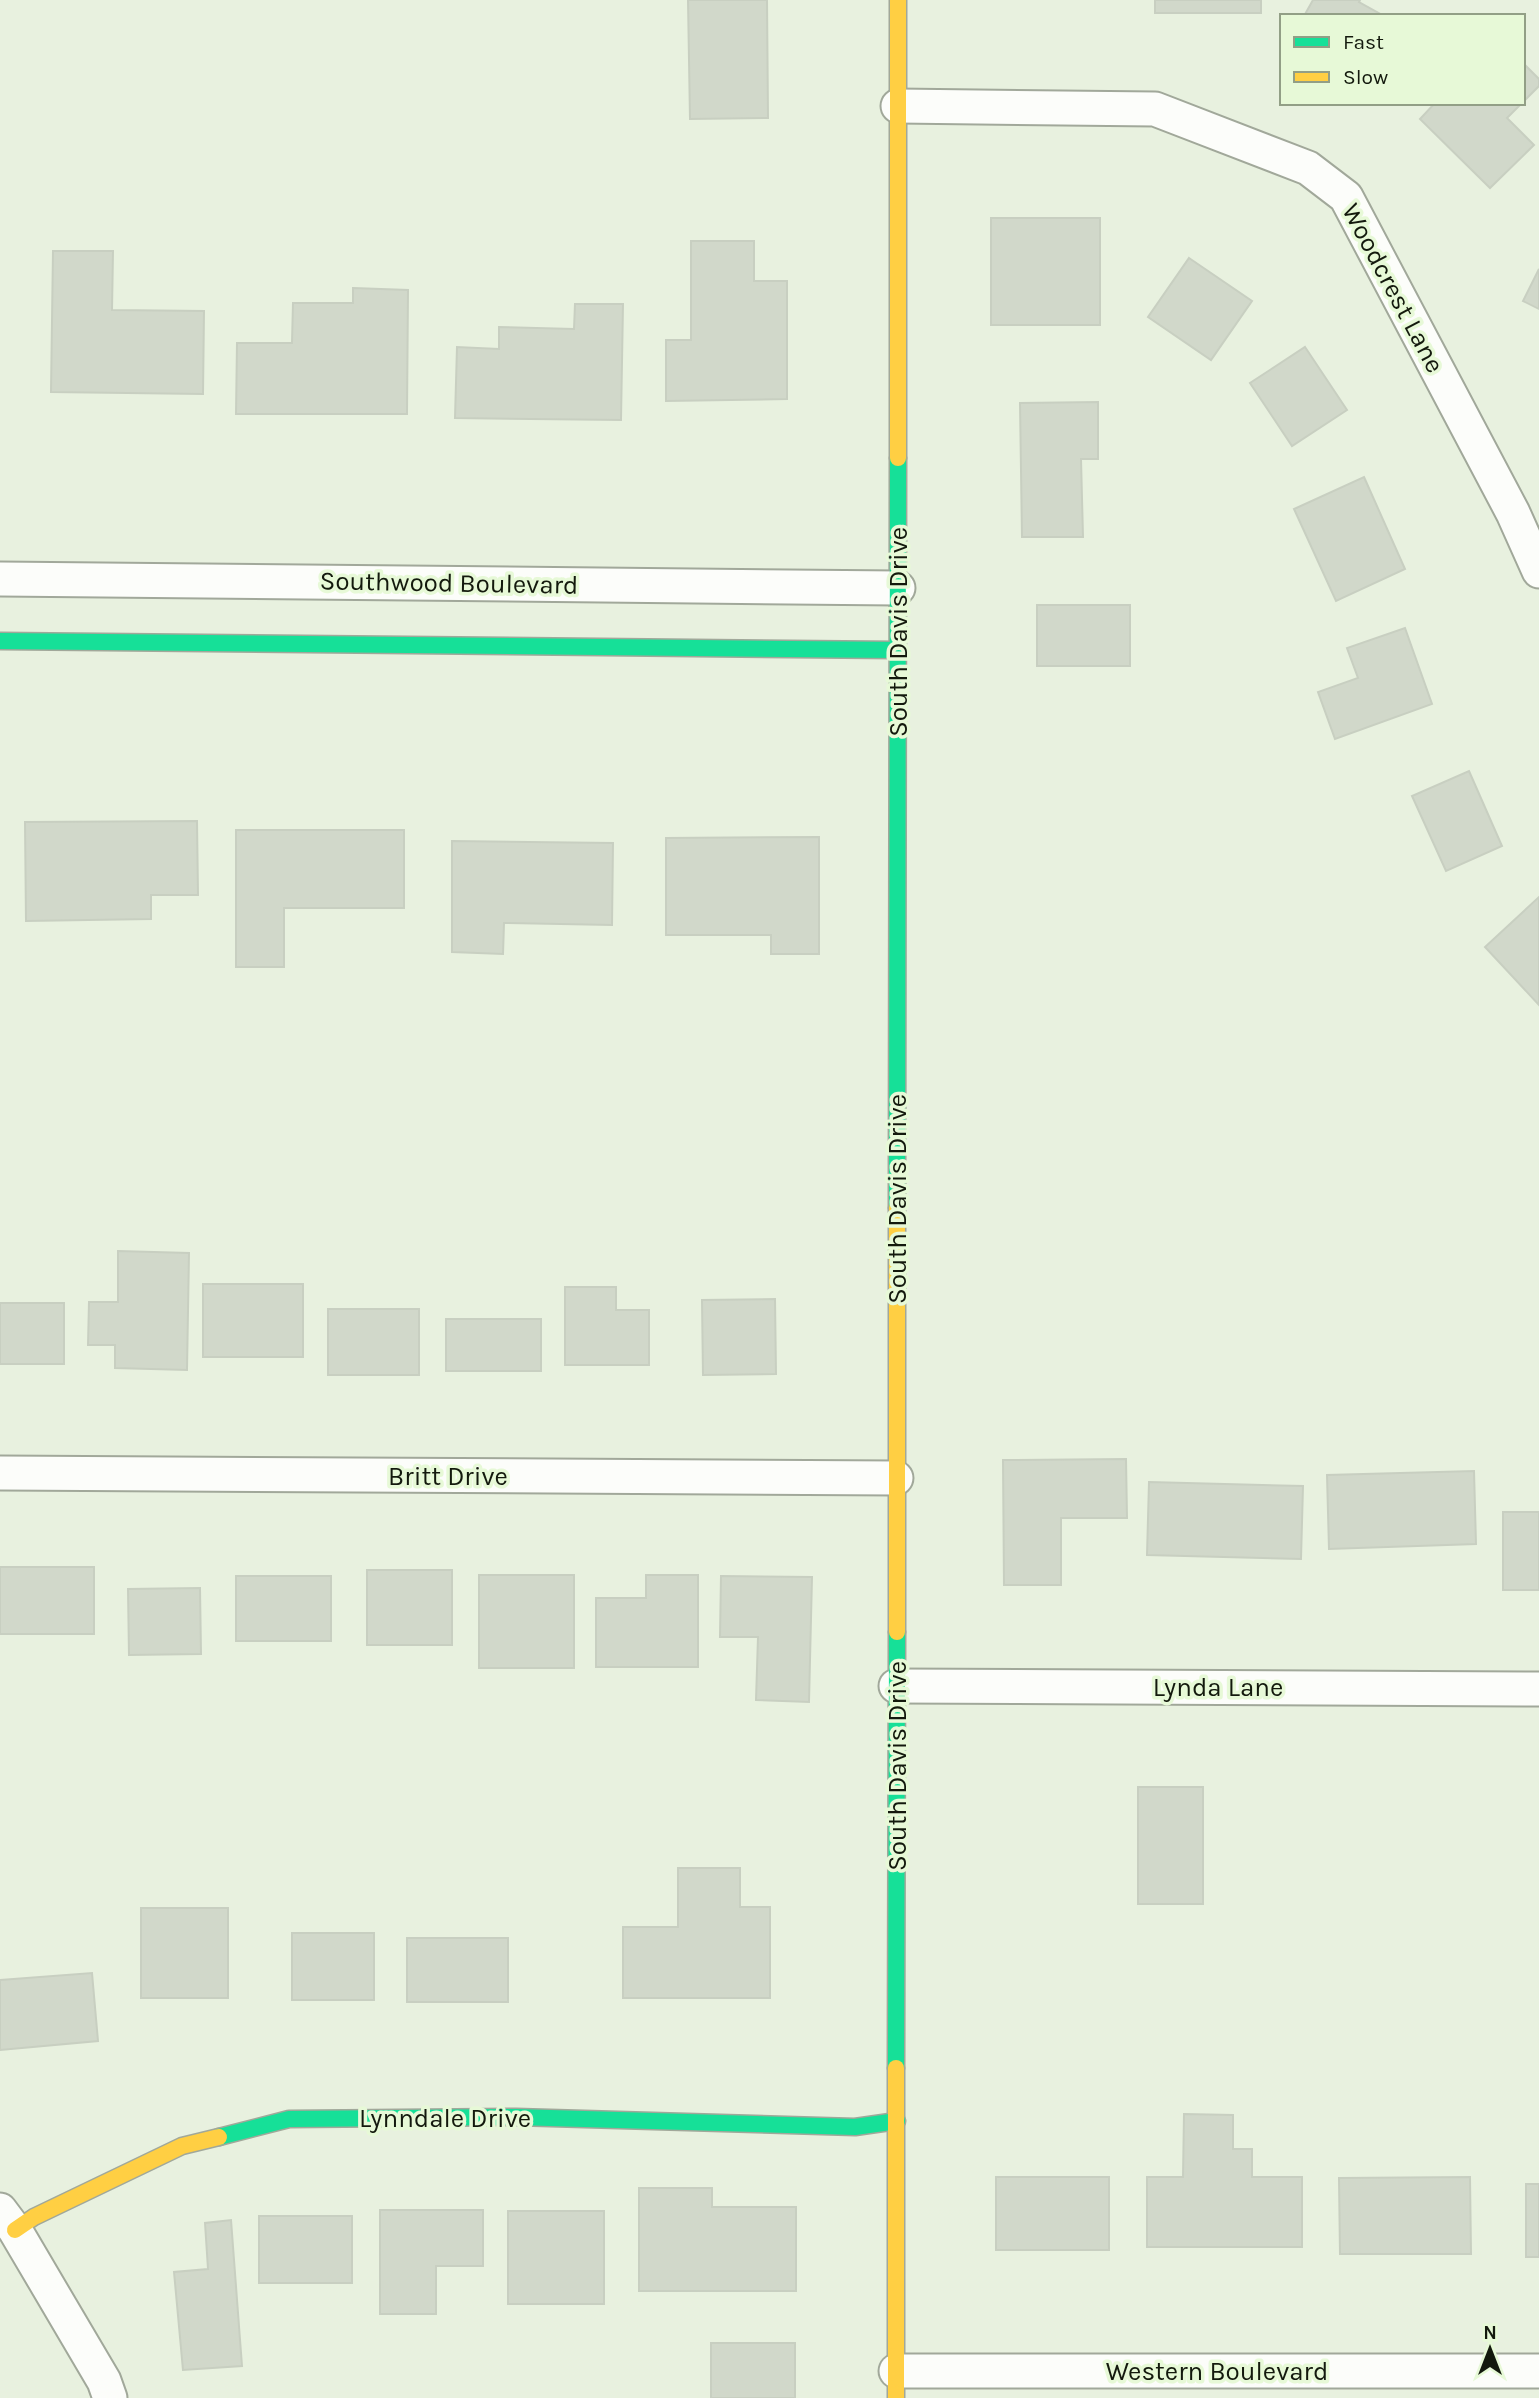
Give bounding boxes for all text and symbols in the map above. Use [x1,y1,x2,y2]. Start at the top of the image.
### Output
legend [1280,14,1525,105]
text: Fast [1343,30,1384,54]
text: Slow [1343,65,1388,89]
street label: Woodcrest Lane [1335,198,1451,378]
street label: South Davis Drive [883,527,914,737]
street label: Southwood Boulevard [319,565,579,601]
street label: South Davis Drive [882,1094,913,1304]
street label: Britt Drive [388,1461,508,1492]
street label: South Davis Drive [882,1661,913,1871]
street label: Lynda Lane [1153,1672,1283,1703]
street label: Lynndale Drive [359,2103,531,2134]
north arrow [1455,2314,1525,2384]
text: N [1483,2322,1497,2344]
street label: Western Boulevard [1106,2356,1328,2387]

